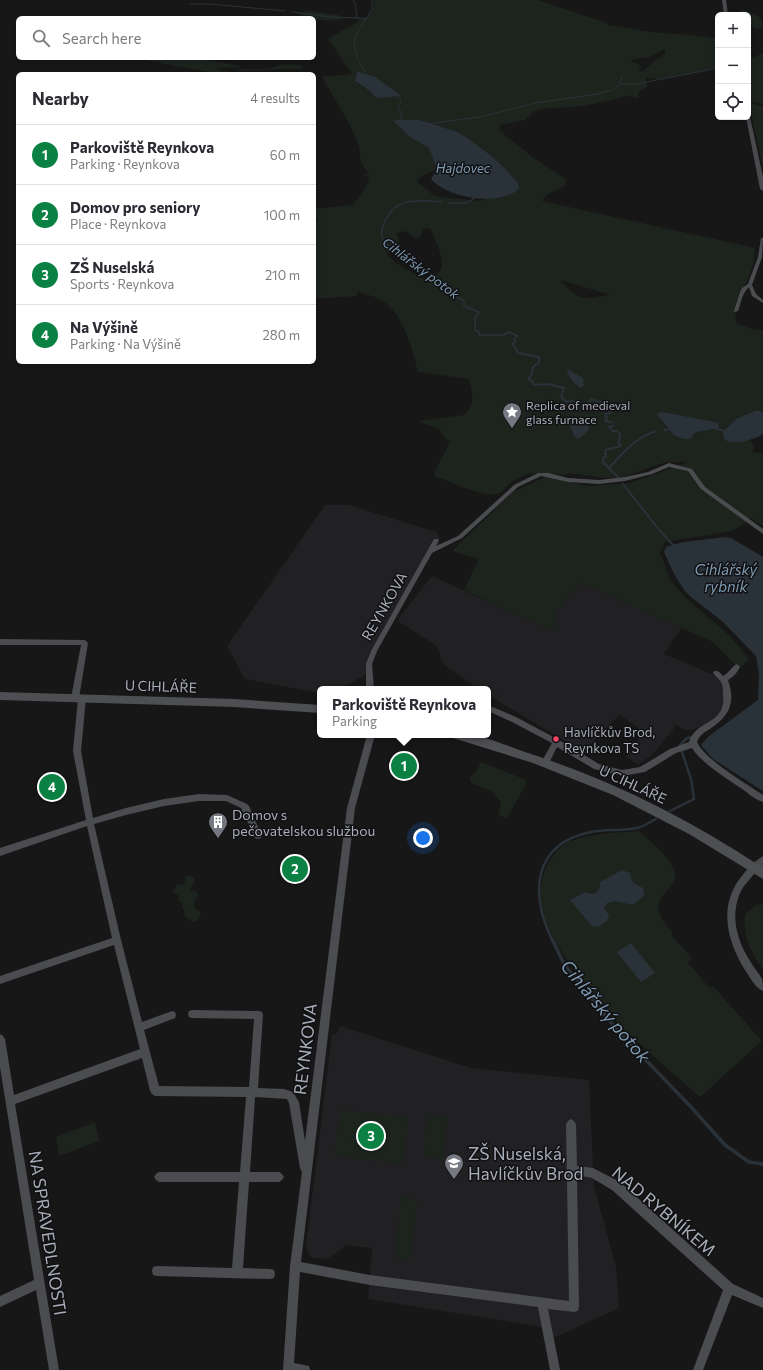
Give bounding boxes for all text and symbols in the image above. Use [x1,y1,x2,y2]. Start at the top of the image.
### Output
map controls [715,12,751,120]
button: + [715,12,751,48]
search box [16,16,316,60]
icon: search [30,27,52,49]
text: Search here [62,29,141,47]
button: − [715,48,751,84]
button: locate [715,84,751,120]
text: Nearby [32,88,89,109]
text: 4 results [250,90,300,106]
text: Parkoviště Reynkova [70,138,214,156]
text: 1 [42,147,48,163]
text: 60 m [270,147,300,163]
text: Parking · Reynkova [70,156,180,172]
water label: Hajdovec [436,160,491,176]
text: Domov pro seniory [70,198,201,216]
text: 2 [41,207,49,223]
text: 100 m [264,207,300,223]
text: Place · Reynkova [70,216,166,232]
water label: Cihlářský potok [379,234,463,303]
text: ZŠ Nuselská [70,258,154,276]
text: 3 [41,267,49,283]
text: 210 m [265,267,300,283]
text: Sports · Reynkova [70,276,174,292]
text: Na Výšině [70,318,138,336]
text: 4 [41,327,49,343]
text: 280 m [263,327,300,343]
text: Parking · Na Výšině [70,336,181,352]
place label: Replica of medieval glass furnace [526,398,630,426]
place icon: Replica of medieval glass furnace [501,401,523,429]
water label: Cihlářský rybník [695,560,759,595]
street label: REYNKOVA [358,569,410,643]
street label: U CIHLÁŘE [125,676,197,696]
popup [317,686,491,738]
text: Parkoviště Reynkova [332,695,476,713]
text: Parking [332,713,377,729]
place label: Havlíčkův Brod, Reynkova TS [564,724,655,756]
marker: Havlíčkův Brod, Reynkova TS [551,734,561,744]
pin: 1 [391,751,417,781]
street label: U CIHLÁŘE [597,761,669,807]
pin: 4 [39,772,65,802]
place label: Domov s pečovatelskou službou [232,806,375,839]
building icon: Domov s pečovatelskou službou [207,811,229,839]
your location [413,828,433,848]
pin: 2 [282,854,308,884]
water label: Cihlářský potok [557,955,656,1068]
street label: REYNKOVA [289,1002,321,1096]
pin: 3 [358,1121,384,1151]
place label: ZŠ Nuselská, Havlíčkův Brod [468,1142,583,1184]
street label: NA SPRAVEDLNOSTI [25,1149,71,1317]
school or university icon: ZŠ Nuselská, Havlíčkův Brod [443,1152,465,1180]
street label: NAD RYBNÍKEM [608,1162,720,1260]

